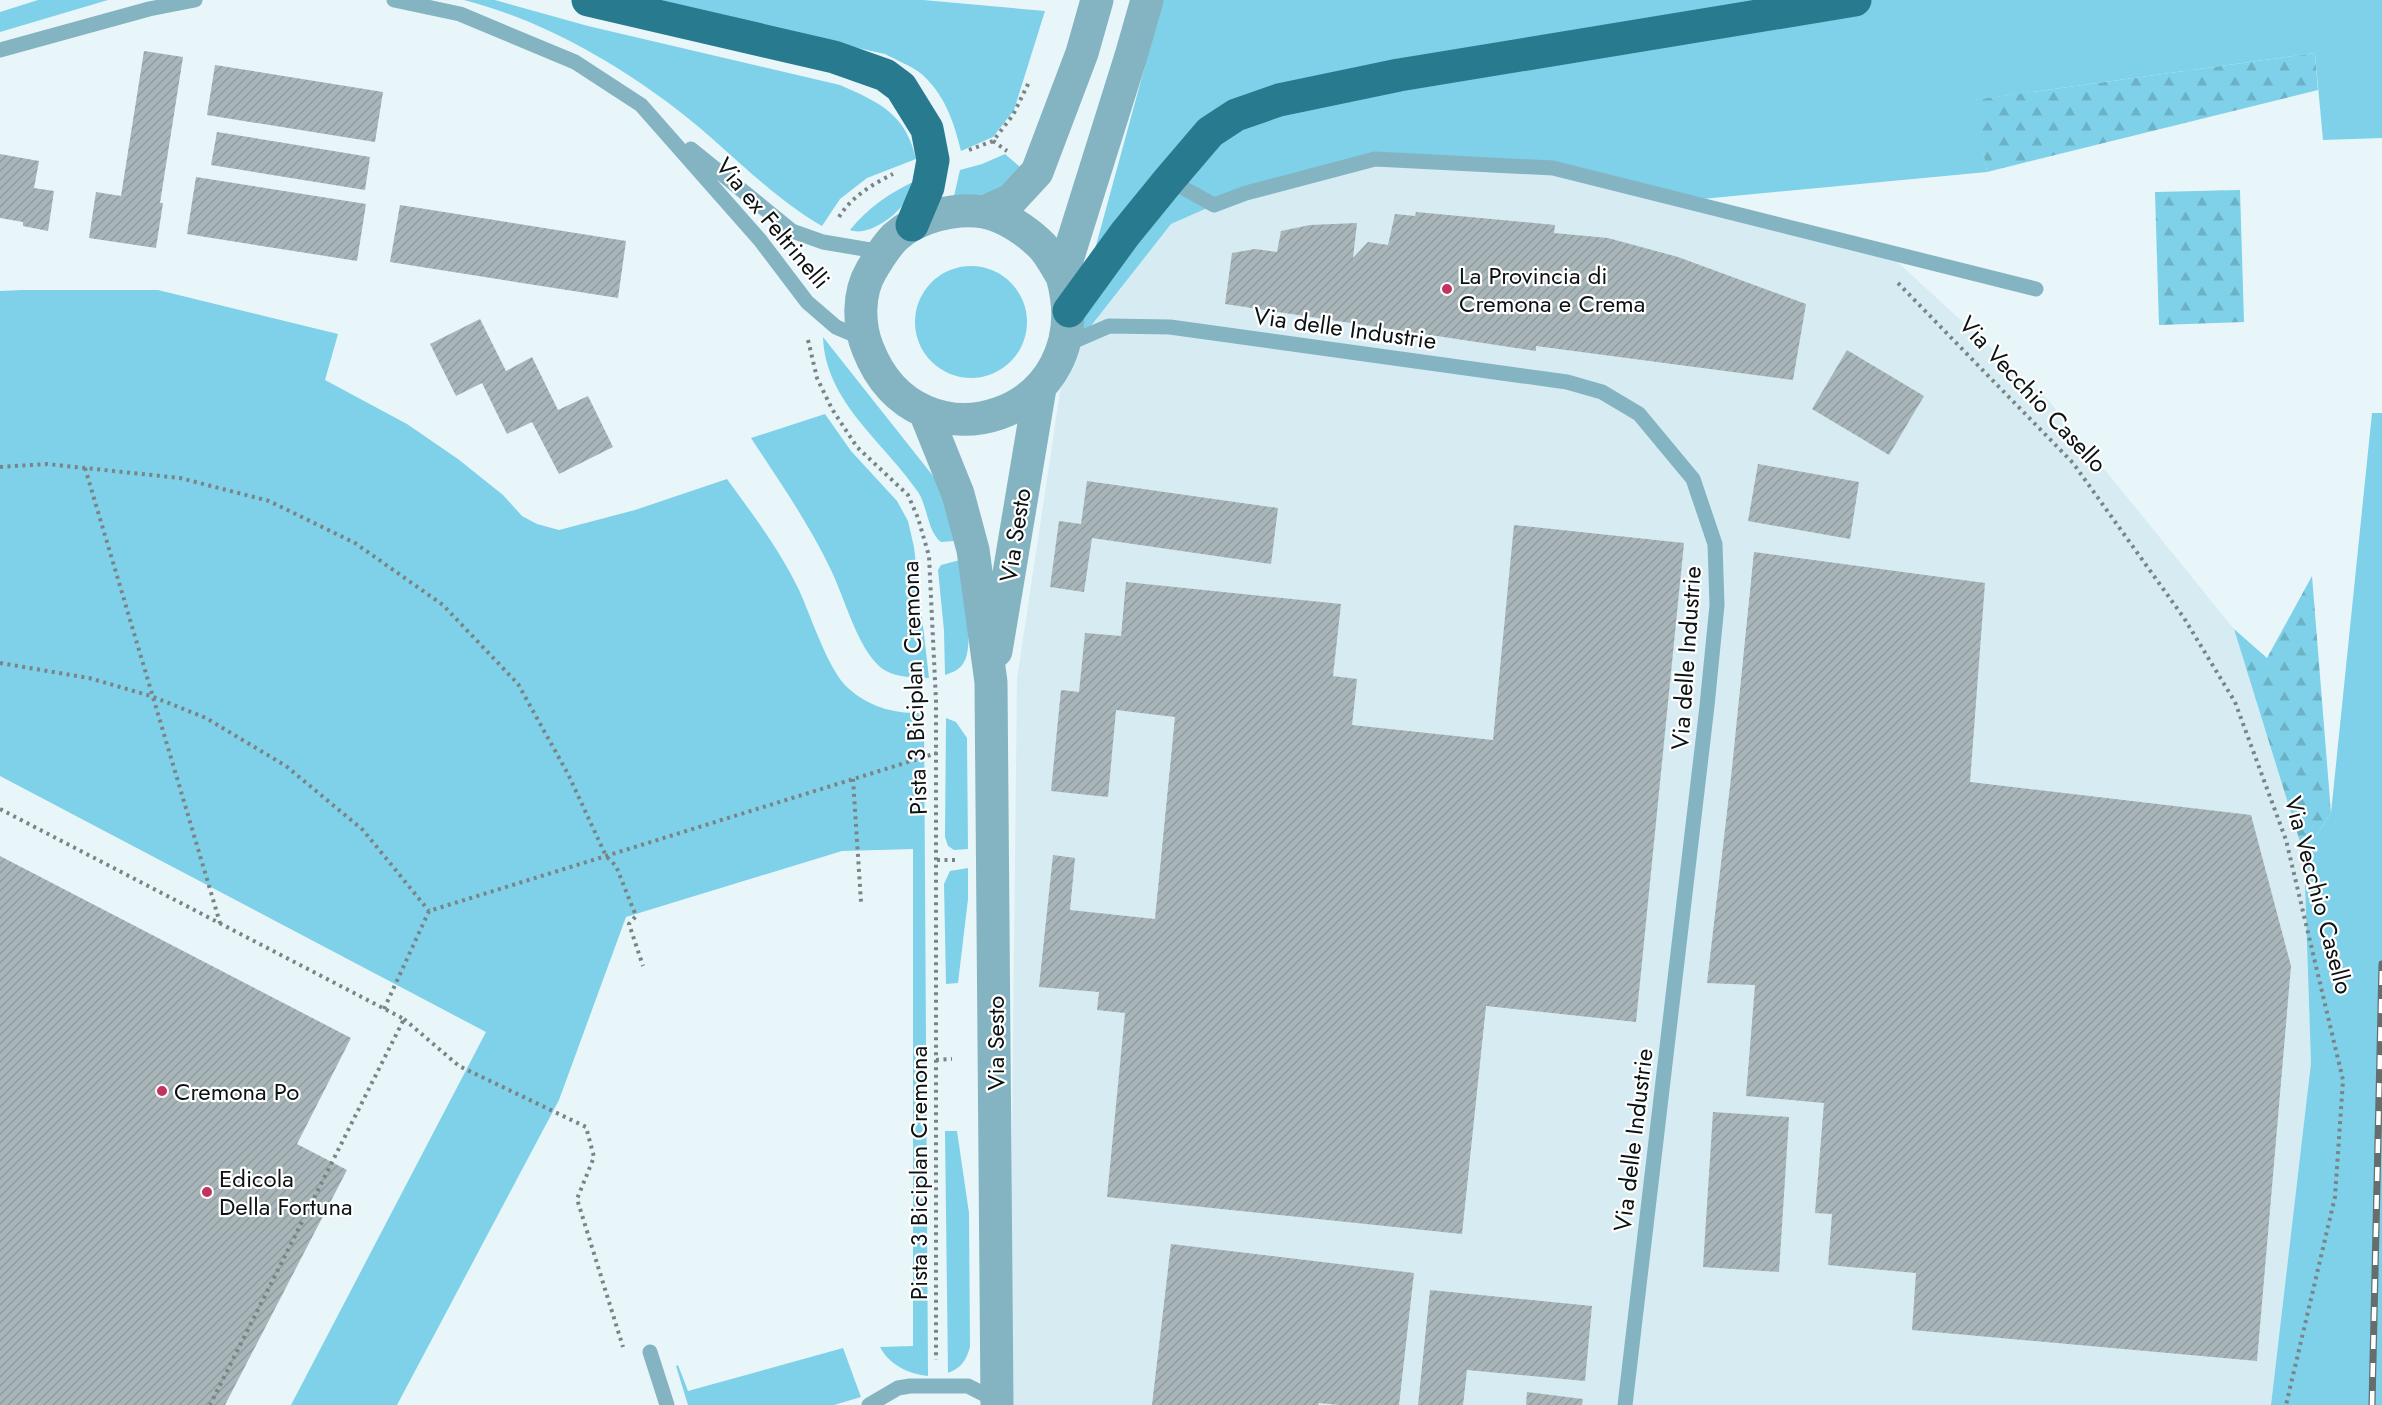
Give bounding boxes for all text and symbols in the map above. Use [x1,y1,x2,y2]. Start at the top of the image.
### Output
street label: Via ex Feltrinelli [708,150,838,296]
place label: La Provincia di Cremona e Crema [1459,258,1645,321]
marker: La Provincia di Cremona e Crema [1440,282,1454,296]
street label: Via delle Industrie [1251,298,1439,358]
street label: Via Vecchio Casello [1951,308,2115,480]
street label: Via Sesto [990,485,1040,585]
street label: Pista 3 Biciplan Cremona [892,560,936,816]
street label: Via delle Industrie [1662,565,1710,751]
street label: Via Vecchio Casello [2276,792,2362,998]
street label: Via Sesto [978,996,1013,1090]
street label: Pista 3 Biciplan Cremona [901,1046,936,1300]
street label: Via delle Industrie [1604,1046,1662,1234]
place label: Cremona Po [174,1074,299,1109]
marker: Cremona Po [155,1084,169,1098]
place label: Edicola Della Fortuna [219,1161,353,1224]
marker: Edicola Della Fortuna [200,1185,214,1199]

